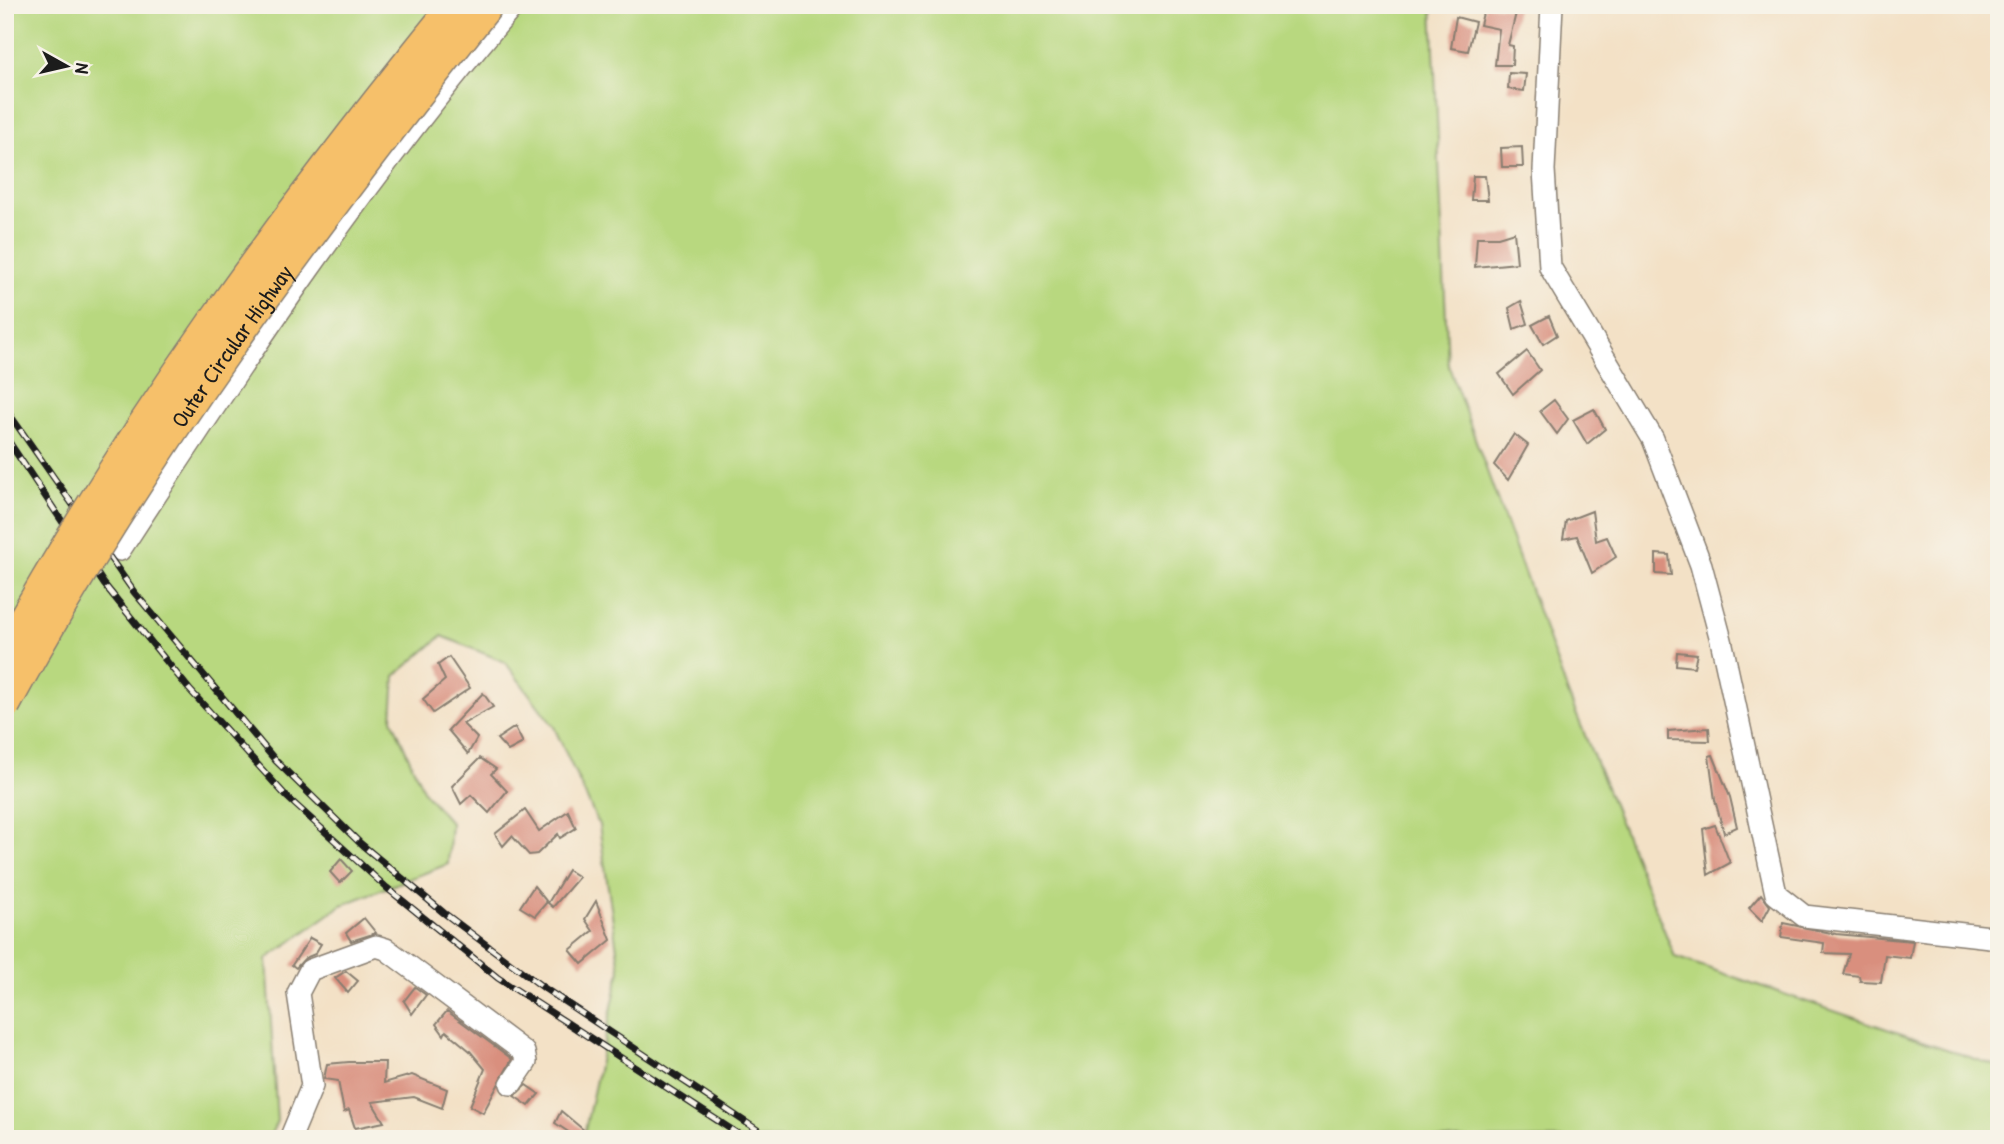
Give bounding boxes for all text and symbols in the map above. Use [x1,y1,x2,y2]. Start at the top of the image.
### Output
north arrow [32,32,102,102]
text: N [69,62,96,75]
street label: Outer Circular Highway [163,258,299,433]

